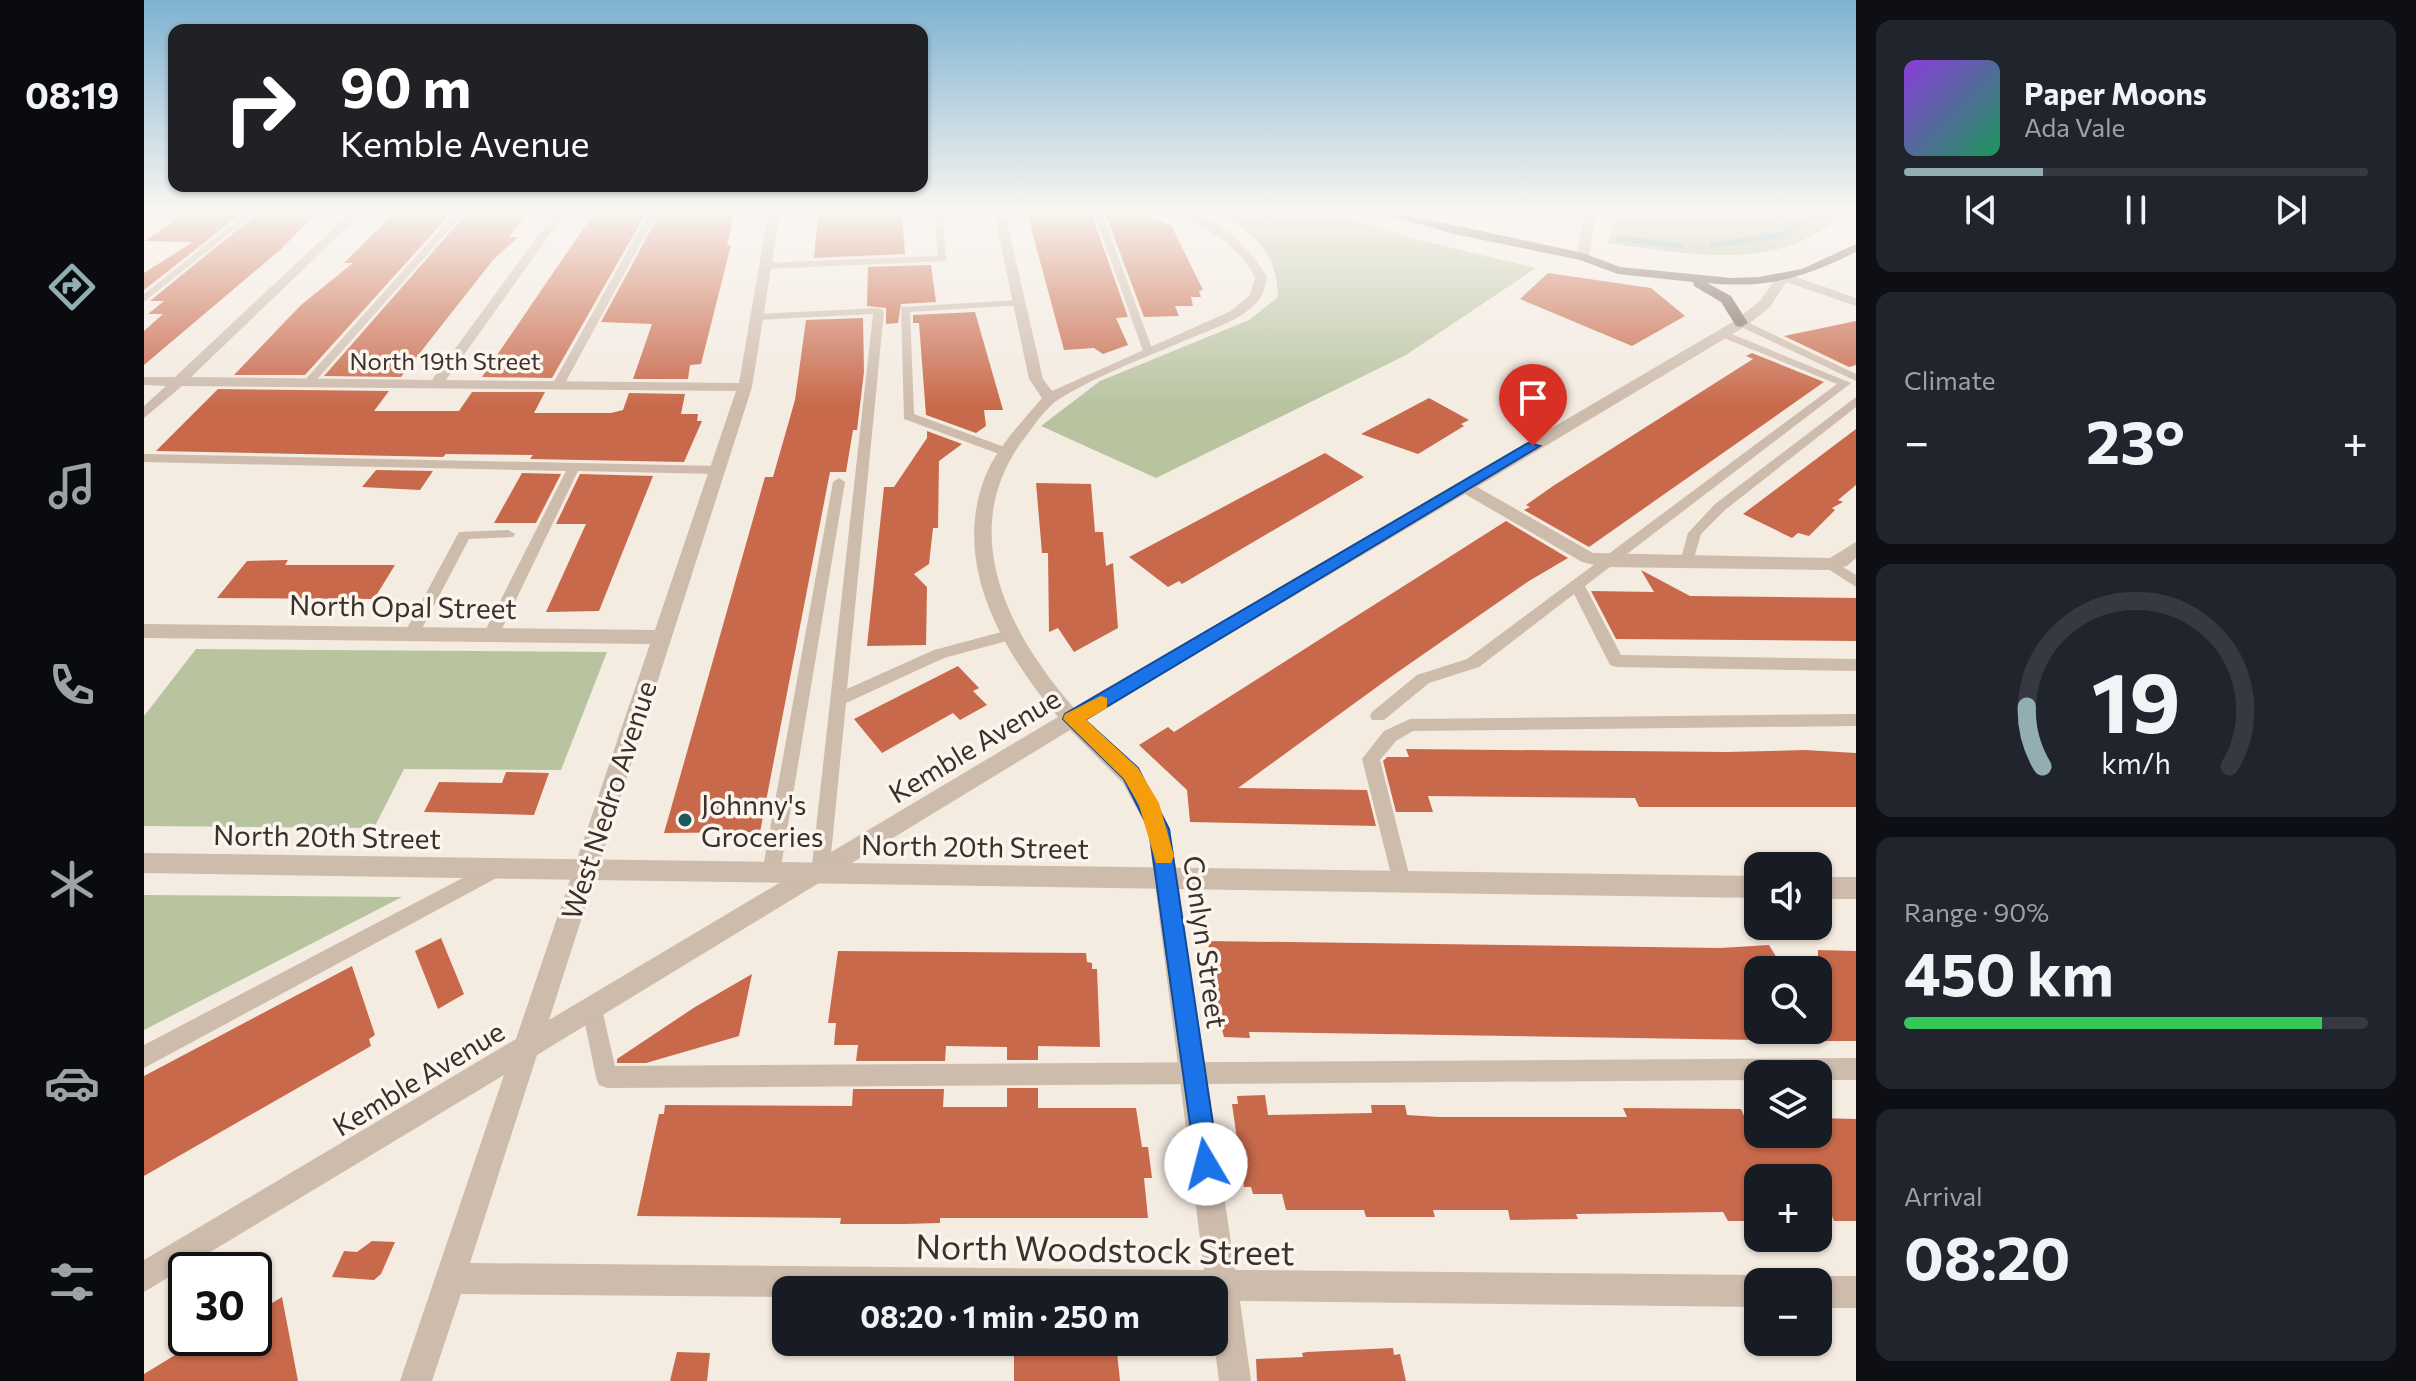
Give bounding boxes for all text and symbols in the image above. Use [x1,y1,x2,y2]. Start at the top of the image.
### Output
text: 90 m [340,51,471,120]
icon: right [208,56,312,160]
text: 08:19 [25,72,119,116]
text: Paper Moons [2024,74,2207,111]
text: Ada Vale [2024,111,2125,142]
text: Kemble Avenue [340,120,590,164]
icon: previous [1959,188,2003,232]
icon: pause [2114,188,2158,232]
icon: next [2269,188,2313,232]
icon: directions [44,259,100,315]
street label: North 19th Street [349,346,541,375]
pin [1499,364,1567,446]
text: Climate [1904,364,1996,395]
icon: arrive [1511,376,1555,420]
text: 23° [2086,403,2185,476]
text: − [1904,413,1929,467]
text: + [2342,413,2368,467]
icon: music [44,458,100,514]
street label: North Opal Street [289,587,517,625]
text: 19 [2092,647,2180,749]
icon: phone [44,657,100,713]
street label: West Nedro Avenue [553,676,663,924]
street label: Kemble Avenue [882,680,1066,810]
text: km/h [2101,745,2171,780]
place label: Johnny's Groceries [701,787,823,853]
marker: Johnny's Groceries [676,811,694,829]
street label: North 20th Street [213,817,441,855]
street label: North 20th Street [861,827,1089,865]
map controls [1744,852,1832,1356]
button: sound [1744,852,1832,940]
street label: Conlyn Street [1177,853,1235,1031]
icon: climate [44,856,100,912]
text: Range · 90% [1904,896,2049,927]
text: 450 km [1904,935,2114,1008]
button: search [1744,956,1832,1044]
street label: Kemble Avenue [326,1013,510,1143]
icon: car [44,1055,100,1111]
button: layers [1744,1060,1832,1148]
position arrow [1164,1122,1248,1206]
button: + [1744,1164,1832,1252]
text: Arrival [1904,1180,1983,1211]
text: 08:20 [1904,1219,2071,1292]
street label: North Woodstock Street [915,1224,1295,1272]
speed limit sign: 30 [168,1252,272,1356]
icon: filters [44,1254,100,1310]
button: − [1744,1268,1832,1356]
text: 08:20 · 1 min · 250 m [860,1297,1140,1334]

